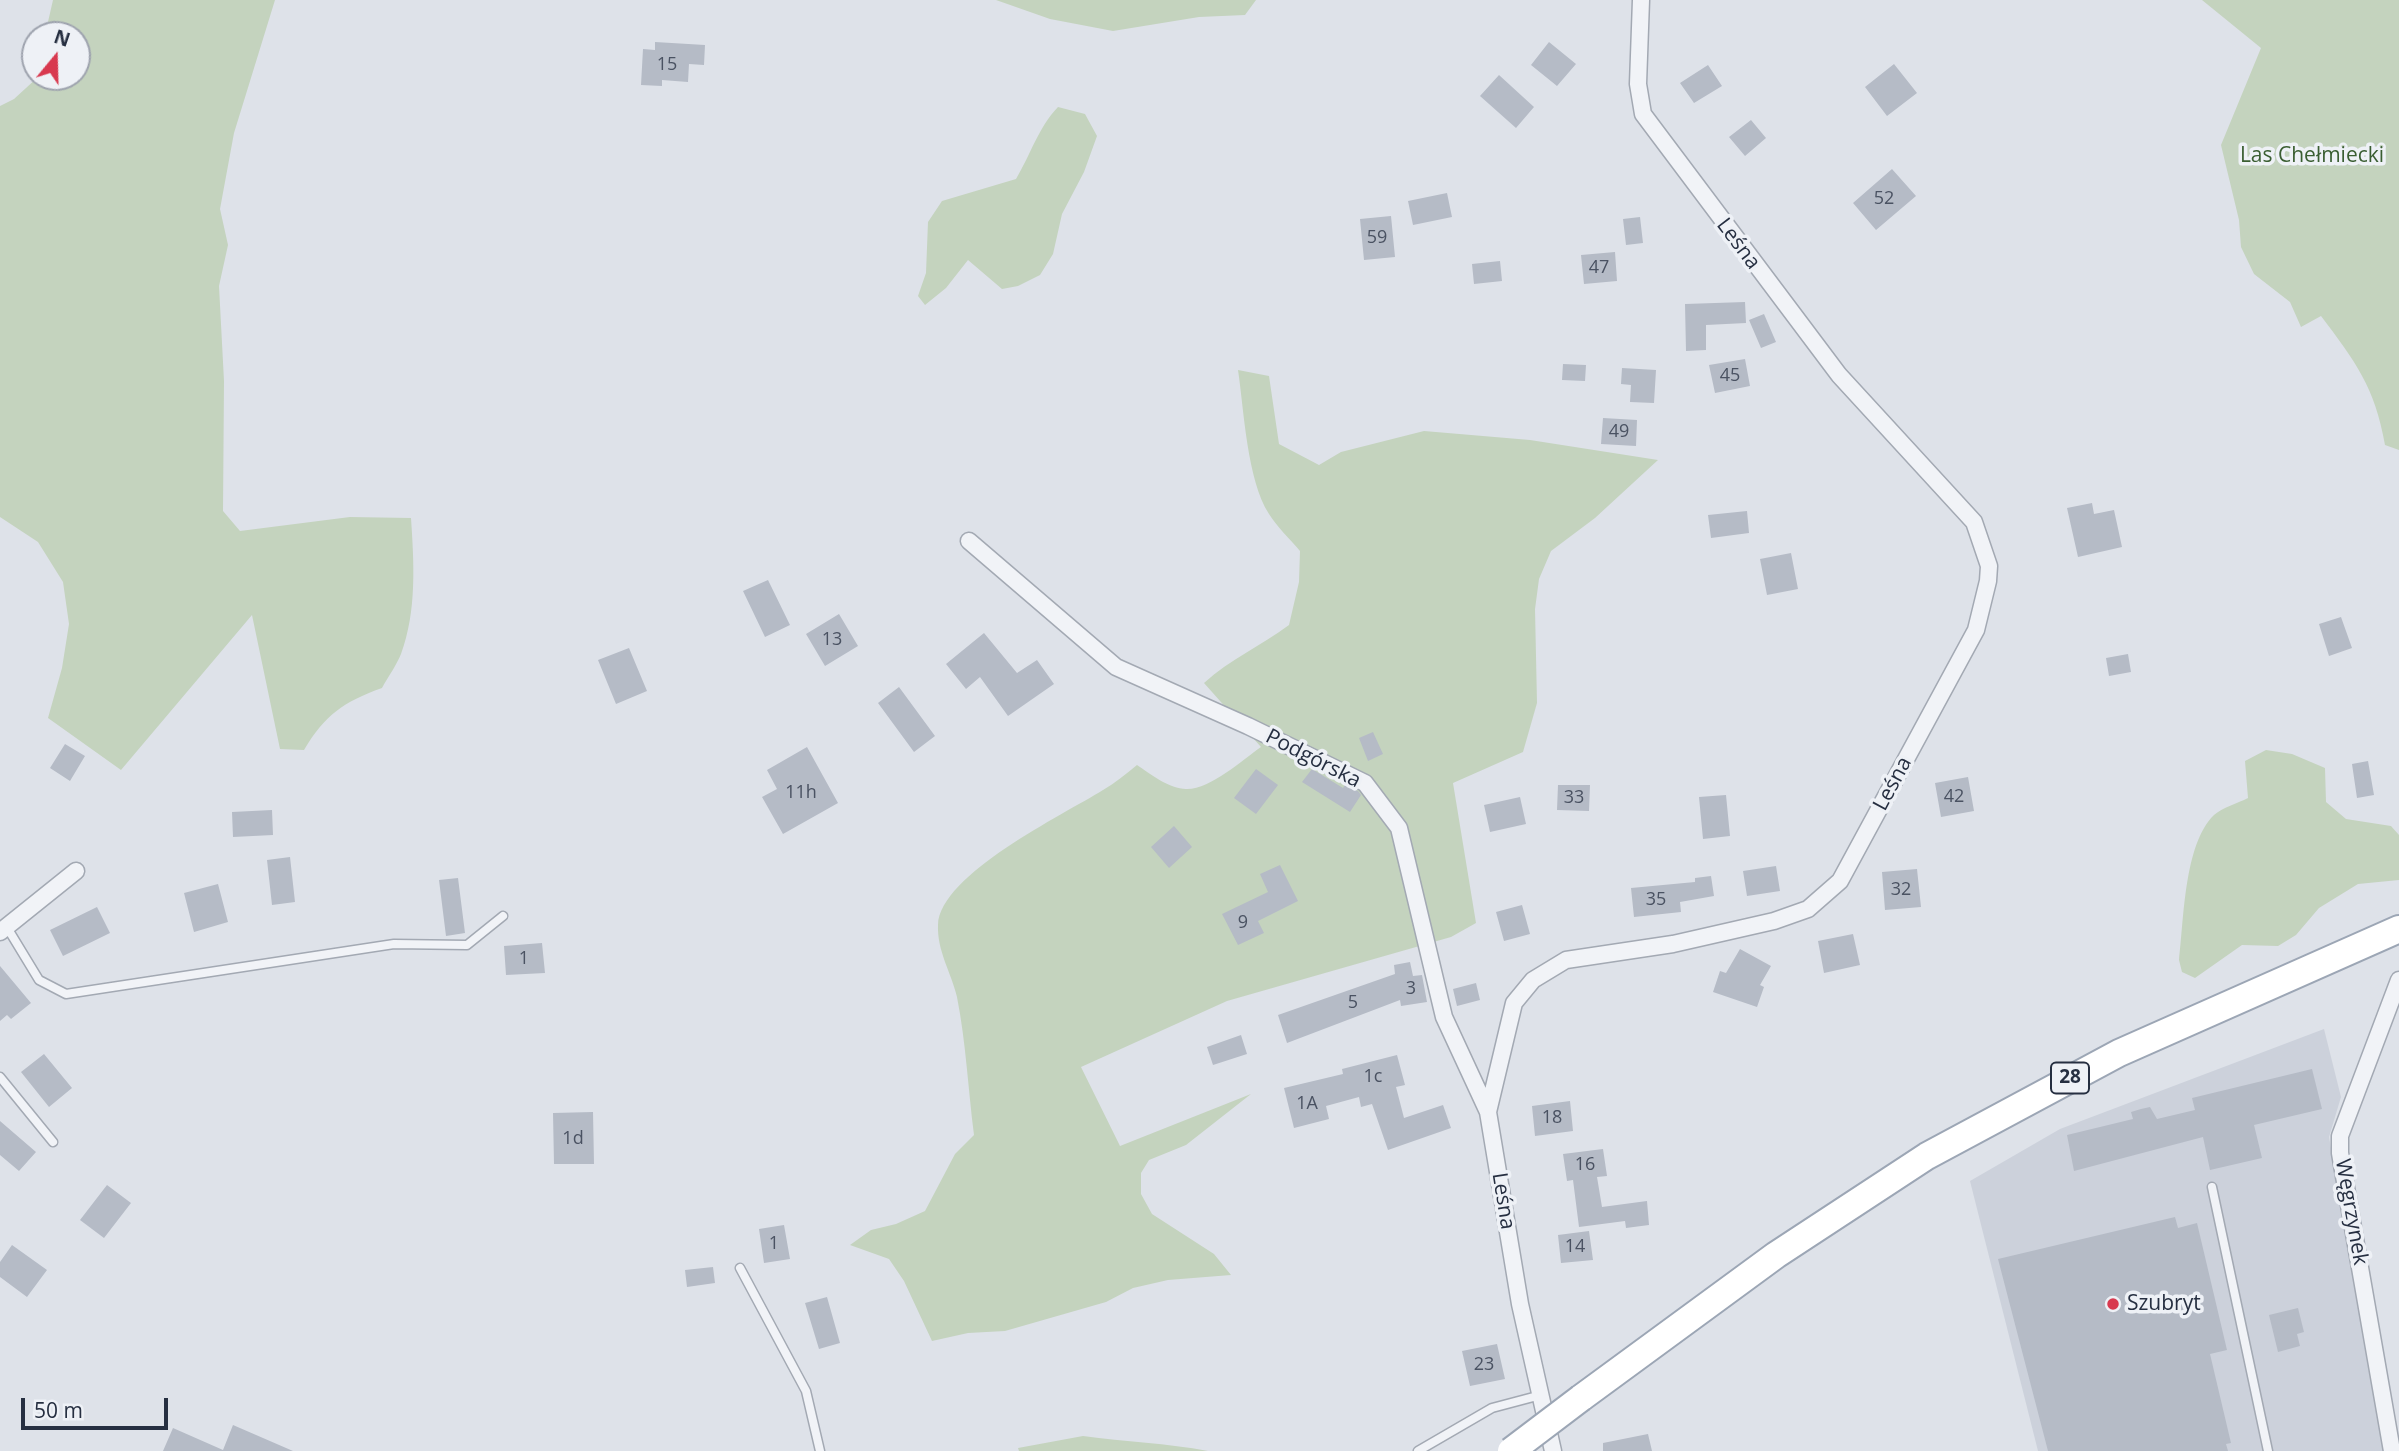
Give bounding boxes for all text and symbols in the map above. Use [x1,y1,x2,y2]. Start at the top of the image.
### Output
north arrow [21,21,91,91]
text: N [51,23,74,53]
house number: 15 [657,54,677,76]
park label: Las Chełmiecki [2240,143,2384,169]
house number: 52 [1874,188,1894,210]
street label: Leśna [1711,214,1765,274]
house number: 59 [1367,227,1387,249]
house number: 47 [1589,257,1609,279]
house number: 45 [1720,365,1740,387]
house number: 49 [1609,421,1629,443]
house number: 13 [822,629,842,651]
street label: Podgórska [1261,724,1365,794]
street label: Leśna [1868,753,1918,815]
house number: 11h [785,782,817,804]
house number: 42 [1944,786,1964,808]
house number: 33 [1564,787,1584,809]
house number: 32 [1891,879,1911,901]
house number: 35 [1646,889,1666,911]
house number: 9 [1238,912,1248,934]
house number: 1 [519,948,529,970]
house number: 3 [1406,978,1416,1000]
house number: 5 [1348,992,1358,1014]
road number: 28 [2051,1062,2089,1094]
house number: 1c [1364,1066,1382,1088]
house number: 1A [1296,1093,1318,1115]
house number: 18 [1542,1107,1562,1129]
house number: 1d [562,1128,584,1150]
house number: 16 [1575,1154,1595,1176]
street label: Węgrzynek [2329,1157,2373,1267]
street label: Leśna [1486,1171,1520,1231]
house number: 1 [769,1233,779,1255]
house number: 14 [1565,1236,1585,1258]
place label: Szubryt [2127,1291,2201,1317]
marker: Szubryt [2105,1296,2121,1312]
house number: 23 [1474,1354,1494,1376]
scale bar [24,1384,172,1428]
text: 50 m [34,1396,83,1424]

